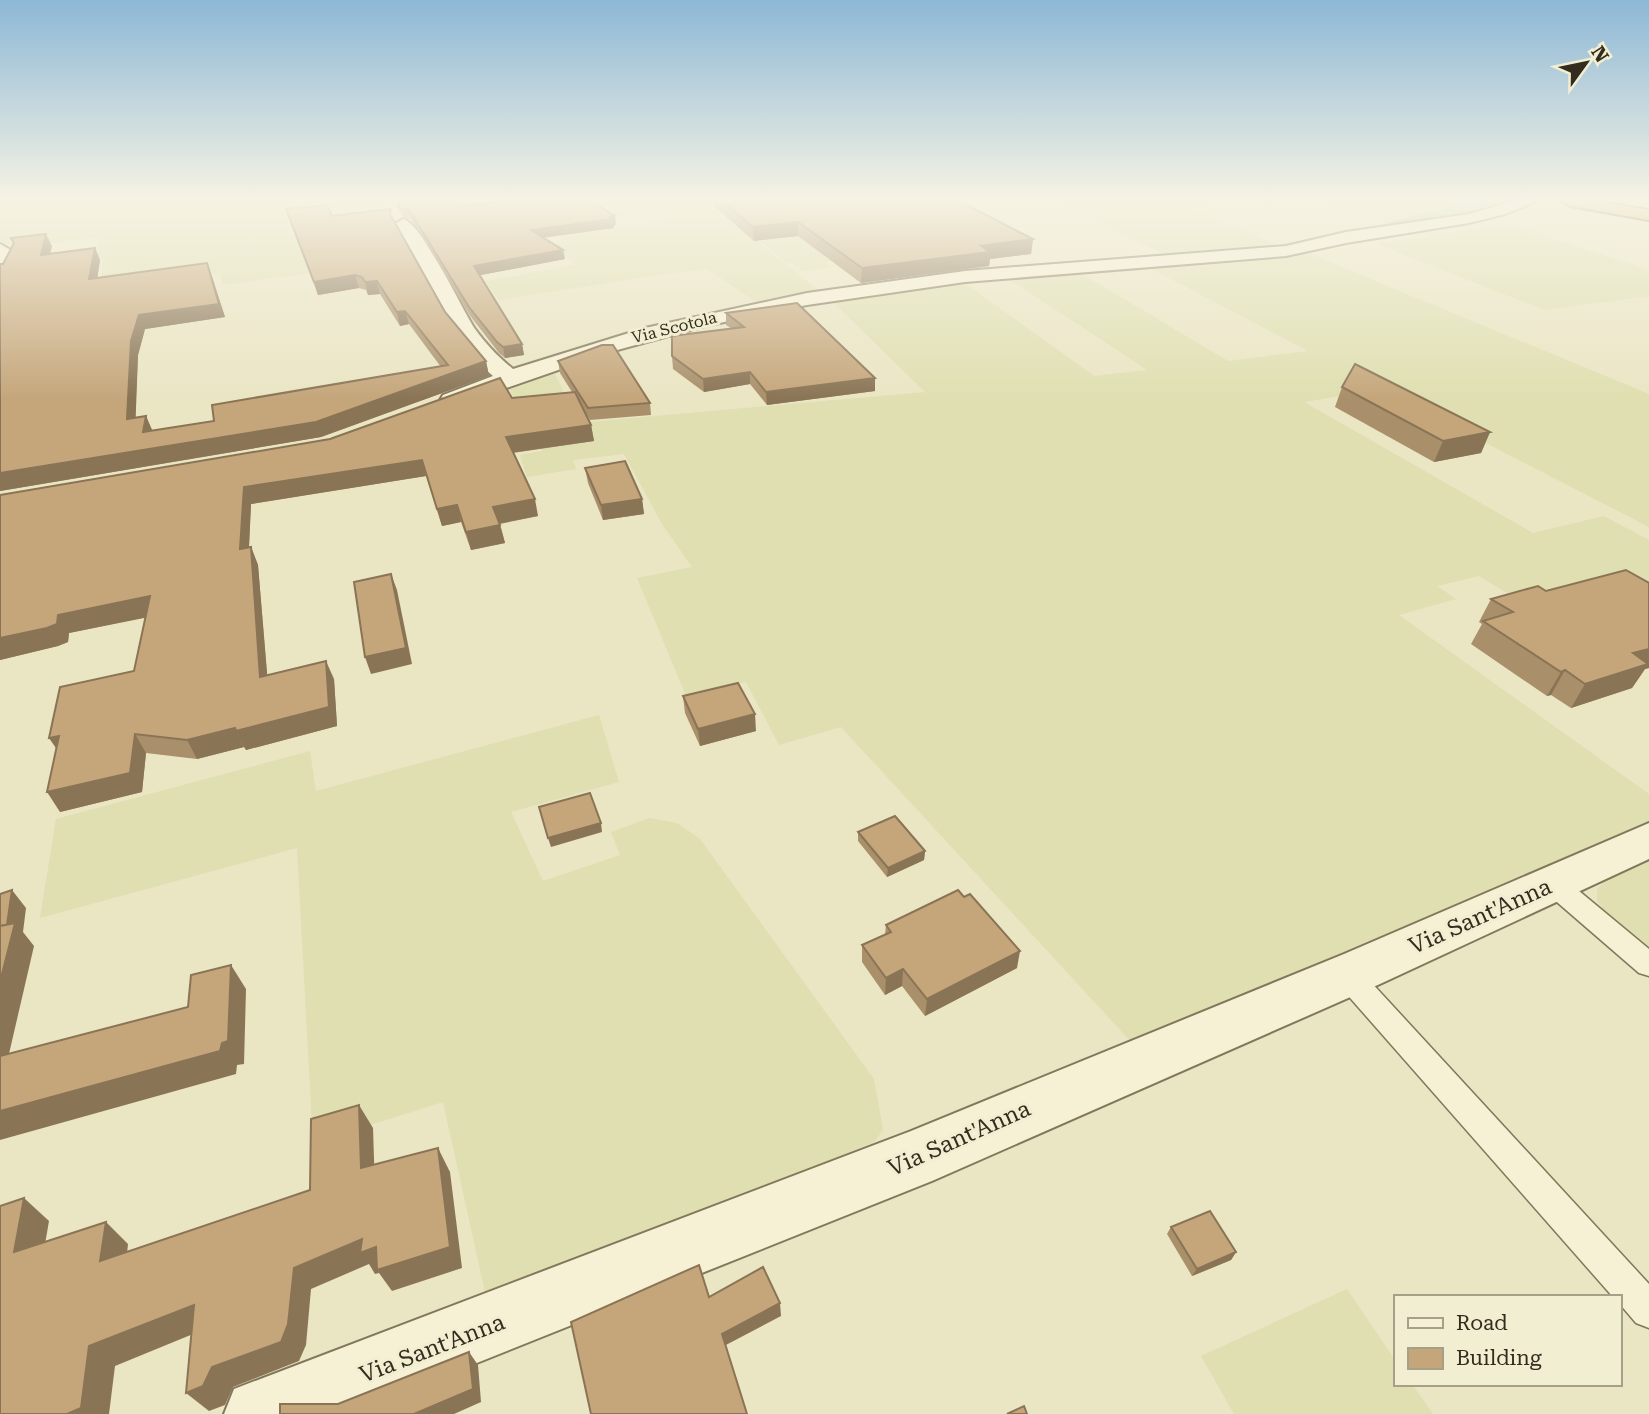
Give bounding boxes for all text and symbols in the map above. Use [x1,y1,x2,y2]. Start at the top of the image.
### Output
north arrow [1551,28,1621,98]
text: N [1586,42,1614,67]
street label: Via Scotola [630,308,719,347]
street label: Via Sant'Anna [1405,873,1556,960]
street label: Via Sant'Anna [884,1095,1035,1182]
legend [1394,1295,1621,1386]
street label: Via Sant'Anna [356,1308,509,1389]
text: Road [1456,1311,1508,1335]
text: Building [1456,1346,1542,1370]

